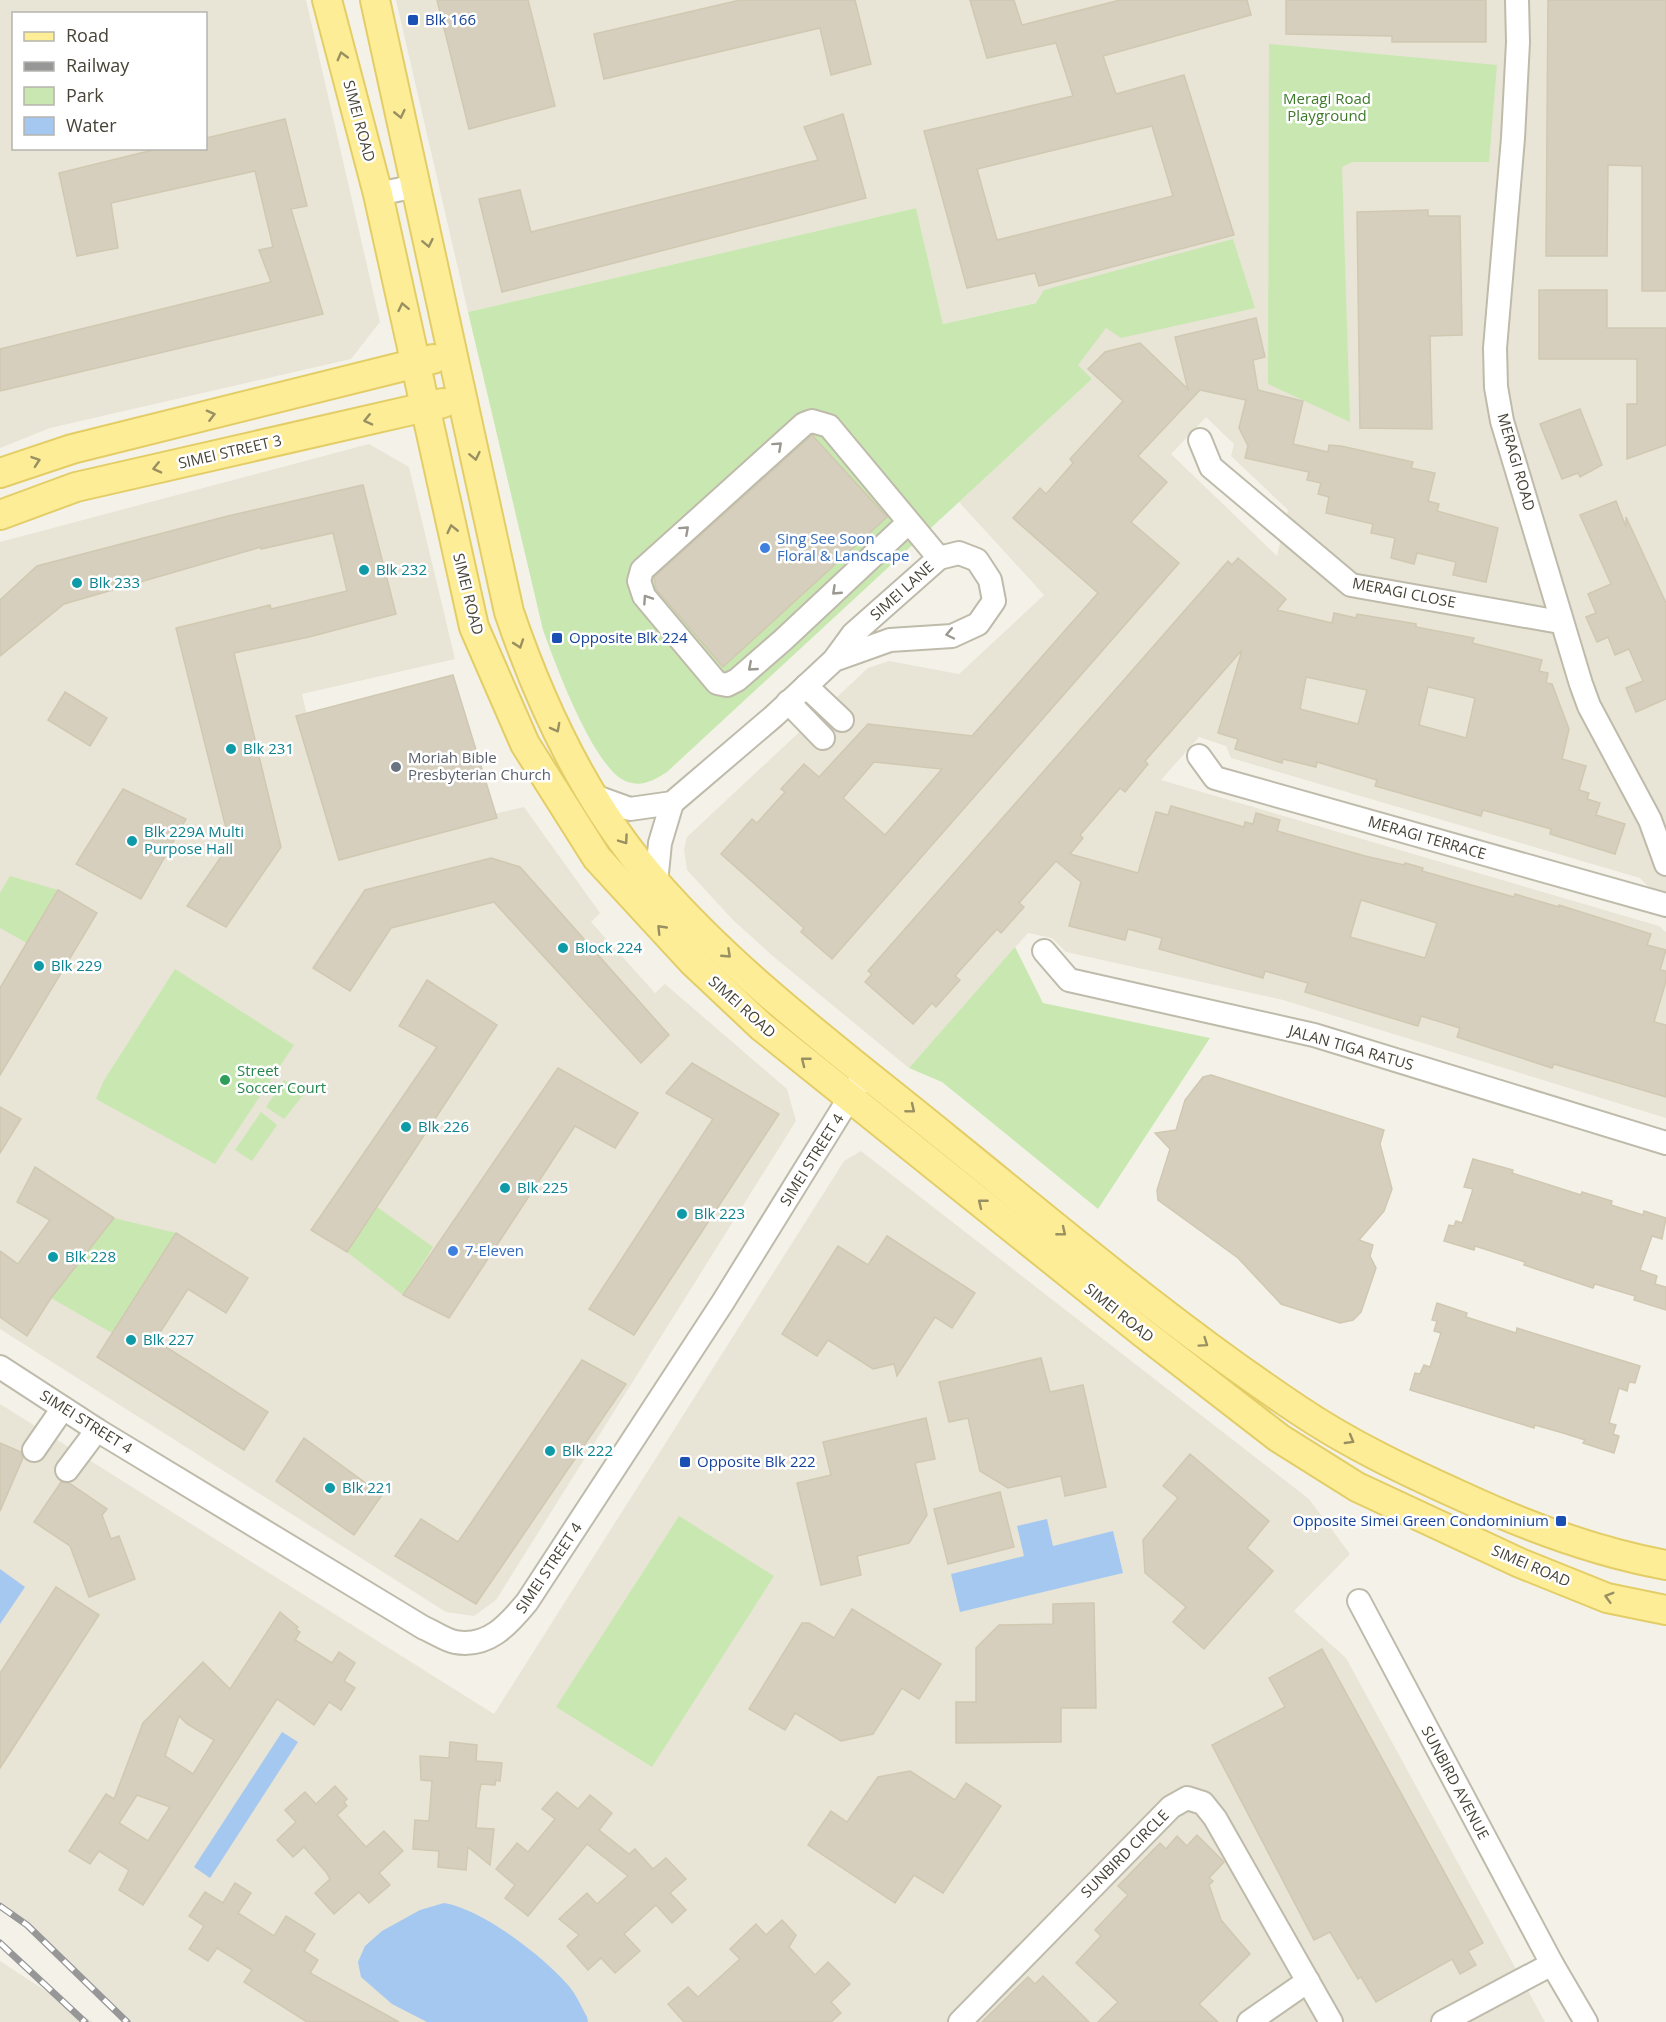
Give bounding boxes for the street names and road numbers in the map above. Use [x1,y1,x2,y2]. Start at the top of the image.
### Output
street label: SIMEI ROAD [339,78,380,164]
street label: MERAGI ROAD [1493,410,1540,513]
street label: SIMEI STREET 3 [176,429,283,473]
street label: SIMEI ROAD [449,551,489,637]
street label: SIMEI LANE [865,556,937,624]
street label: MERAGI CLOSE [1351,572,1458,612]
street label: MERAGI TERRACE [1366,811,1489,863]
street label: SIMEI ROAD [705,971,780,1042]
street label: JALAN TIGA RATUS [1285,1019,1416,1074]
street label: SIMEI STREET 4 [775,1109,848,1209]
street label: SIMEI ROAD [1081,1278,1158,1346]
street label: SIMEI STREET 4 [37,1385,137,1458]
street label: SIMEI STREET 4 [510,1518,586,1617]
street label: SIMEI ROAD [1489,1540,1574,1591]
street label: SUNBIRD AVENUE [1418,1722,1494,1843]
street label: SUNBIRD CIRCLE [1076,1805,1173,1902]

